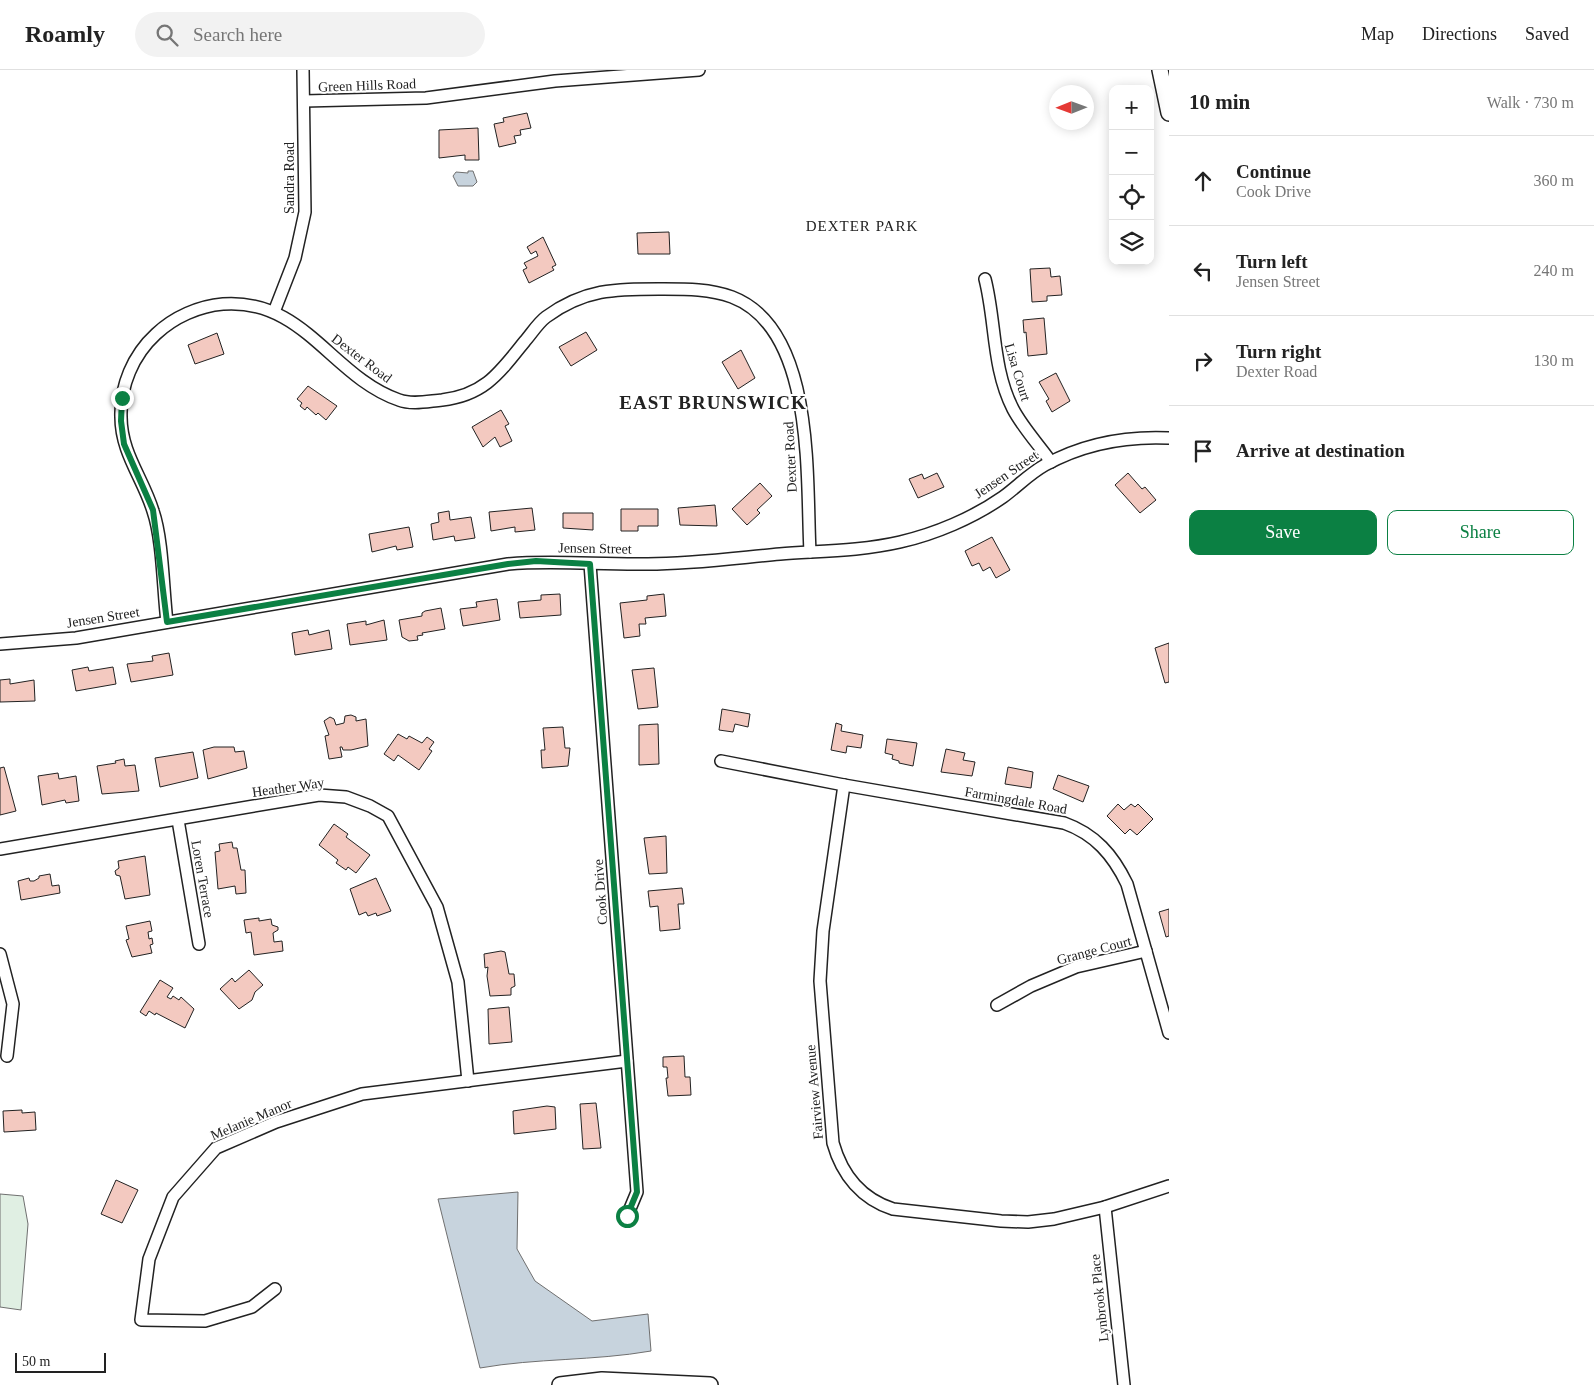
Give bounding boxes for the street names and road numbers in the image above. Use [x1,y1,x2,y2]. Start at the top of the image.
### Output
street label: Green Hills Road [318,76,416,95]
street label: Sandra Road [282,142,297,214]
street label: Dexter Road [329,331,395,386]
street label: Lisa Court [1002,342,1033,403]
street label: Dexter Road [781,421,800,493]
street label: Jensen Street [972,448,1041,501]
street label: Jensen Street [558,540,632,557]
street label: Jensen Street [66,604,141,631]
street label: Heather Way [251,775,325,800]
street label: Farmingdale Road [963,784,1068,817]
street label: Loren Terrace [188,839,217,919]
street label: Cook Drive [591,859,610,925]
street label: Grange Court [1055,933,1133,968]
street label: Fairview Avenue [803,1044,826,1140]
street label: Melanie Manor [208,1095,294,1143]
street label: Lynbrook Place [1087,1253,1112,1343]

